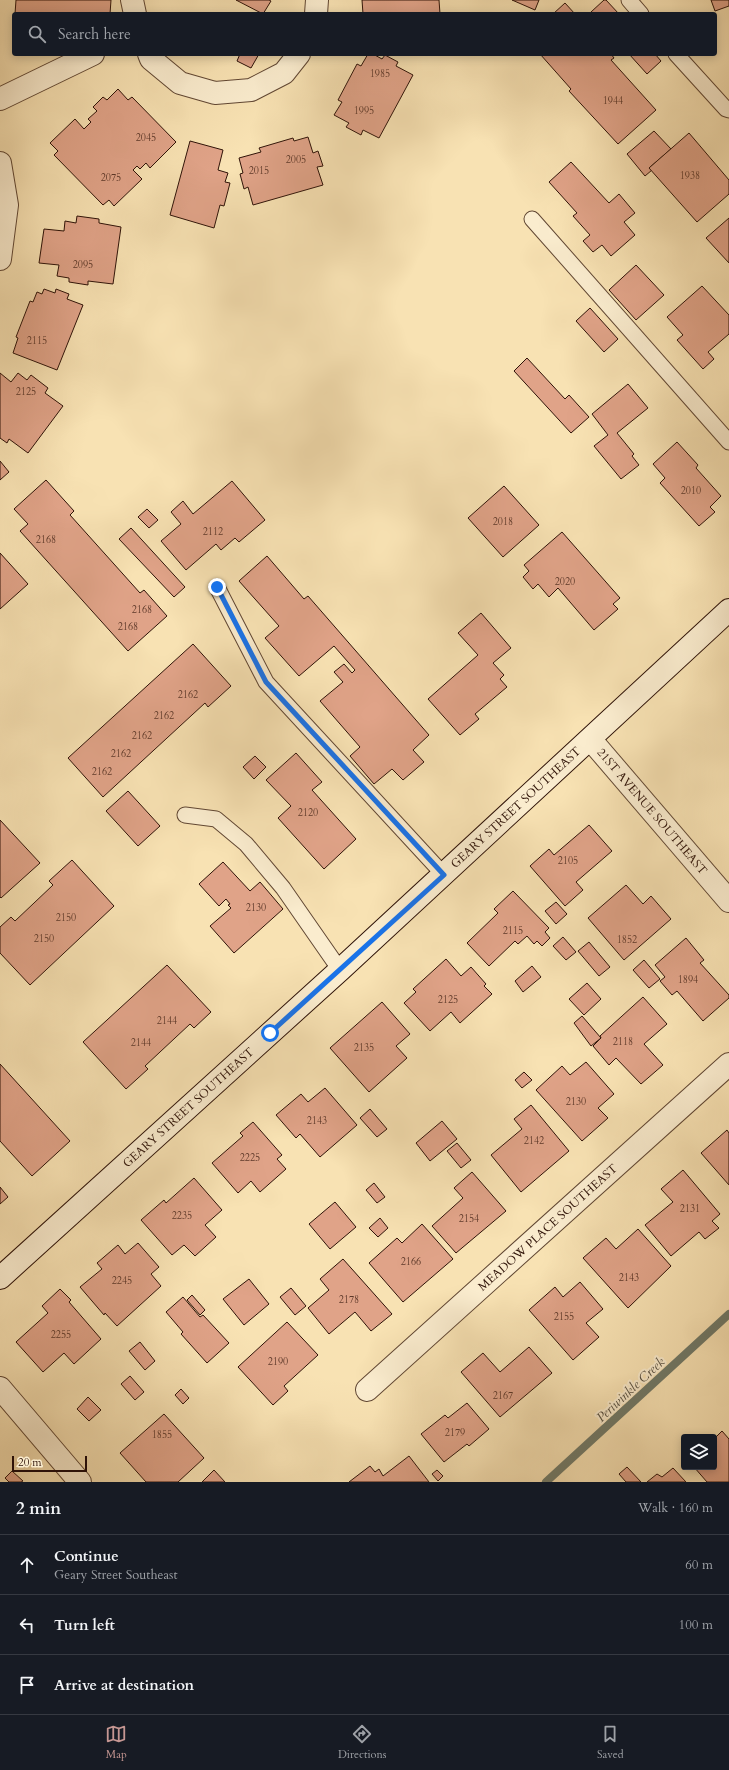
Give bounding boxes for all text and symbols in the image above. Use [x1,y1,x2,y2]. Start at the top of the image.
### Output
search box [12,12,717,56]
icon: search [26,23,48,45]
text: Search here [58,24,131,44]
house number: 1985 [370,67,390,81]
house number: 1944 [603,94,623,108]
house number: 1995 [354,104,374,118]
house number: 2045 [136,131,156,145]
house number: 2005 [286,153,306,167]
house number: 2015 [249,164,269,178]
house number: 1938 [680,169,700,183]
house number: 2075 [101,171,121,185]
house number: 2095 [73,258,93,272]
house number: 2115 [27,334,47,348]
house number: 2125 [16,385,36,399]
house number: 2010 [681,484,701,498]
house number: 2018 [493,515,513,529]
house number: 2112 [203,525,223,539]
house number: 2168 [36,533,56,547]
house number: 2020 [555,575,575,589]
route end [208,578,226,596]
house number: 2168 [132,603,152,617]
house number: 2168 [118,620,138,634]
house number: 2162 [178,688,198,702]
house number: 2162 [154,709,174,723]
house number: 2162 [132,729,152,743]
street label: GEARY STREET SOUTHEAST [447,743,584,872]
street label: 21ST AVENUE SOUTHEAST [593,745,711,878]
house number: 2162 [111,747,131,761]
house number: 2162 [92,765,112,779]
house number: 2120 [298,806,318,820]
house number: 2105 [558,854,578,868]
house number: 2130 [246,901,266,915]
house number: 2150 [56,911,76,925]
house number: 2115 [503,924,523,938]
house number: 2150 [34,932,54,946]
house number: 1852 [617,933,637,947]
house number: 1894 [678,973,698,987]
house number: 2125 [438,993,458,1007]
house number: 2144 [157,1014,177,1028]
route start [261,1024,279,1042]
house number: 2118 [613,1035,633,1049]
house number: 2144 [131,1036,151,1050]
house number: 2135 [354,1041,374,1055]
street label: GEARY STREET SOUTHEAST [119,1044,257,1171]
house number: 2130 [566,1095,586,1109]
house number: 2143 [307,1114,327,1128]
house number: 2142 [524,1134,544,1148]
house number: 2225 [240,1151,260,1165]
street label: MEADOW PLACE SOUTHEAST [474,1160,621,1294]
house number: 2131 [680,1202,700,1216]
house number: 2235 [172,1209,192,1223]
house number: 2154 [459,1212,479,1226]
house number: 2166 [401,1255,421,1269]
house number: 2143 [619,1271,639,1285]
house number: 2245 [112,1274,132,1288]
house number: 2178 [339,1293,359,1307]
house number: 2155 [554,1310,574,1324]
house number: 2255 [51,1328,71,1342]
water label: Periwinkle Creek [593,1353,669,1426]
house number: 2190 [268,1355,288,1369]
house number: 2167 [493,1389,513,1403]
house number: 2179 [445,1426,465,1440]
house number: 1855 [152,1428,172,1442]
map controls [681,1434,717,1470]
button: layers [681,1434,717,1470]
scale bar [12,1454,87,1473]
text: 20 m [18,1455,42,1470]
text: 2 min [16,1497,61,1520]
text: Walk · 160 m [638,1499,713,1517]
text: Continue [54,1546,119,1566]
icon: ahead [16,1554,38,1576]
text: 60 m [685,1556,713,1574]
text: Geary Street Southeast [54,1566,178,1584]
icon: left [16,1614,38,1636]
text: Turn left [54,1615,115,1635]
text: 100 m [679,1616,713,1634]
icon: arrive [16,1674,38,1696]
text: Arrive at destination [54,1675,194,1695]
tab: Map [105,1723,127,1762]
tab: Directions [338,1723,386,1762]
tab: Saved [597,1723,624,1762]

